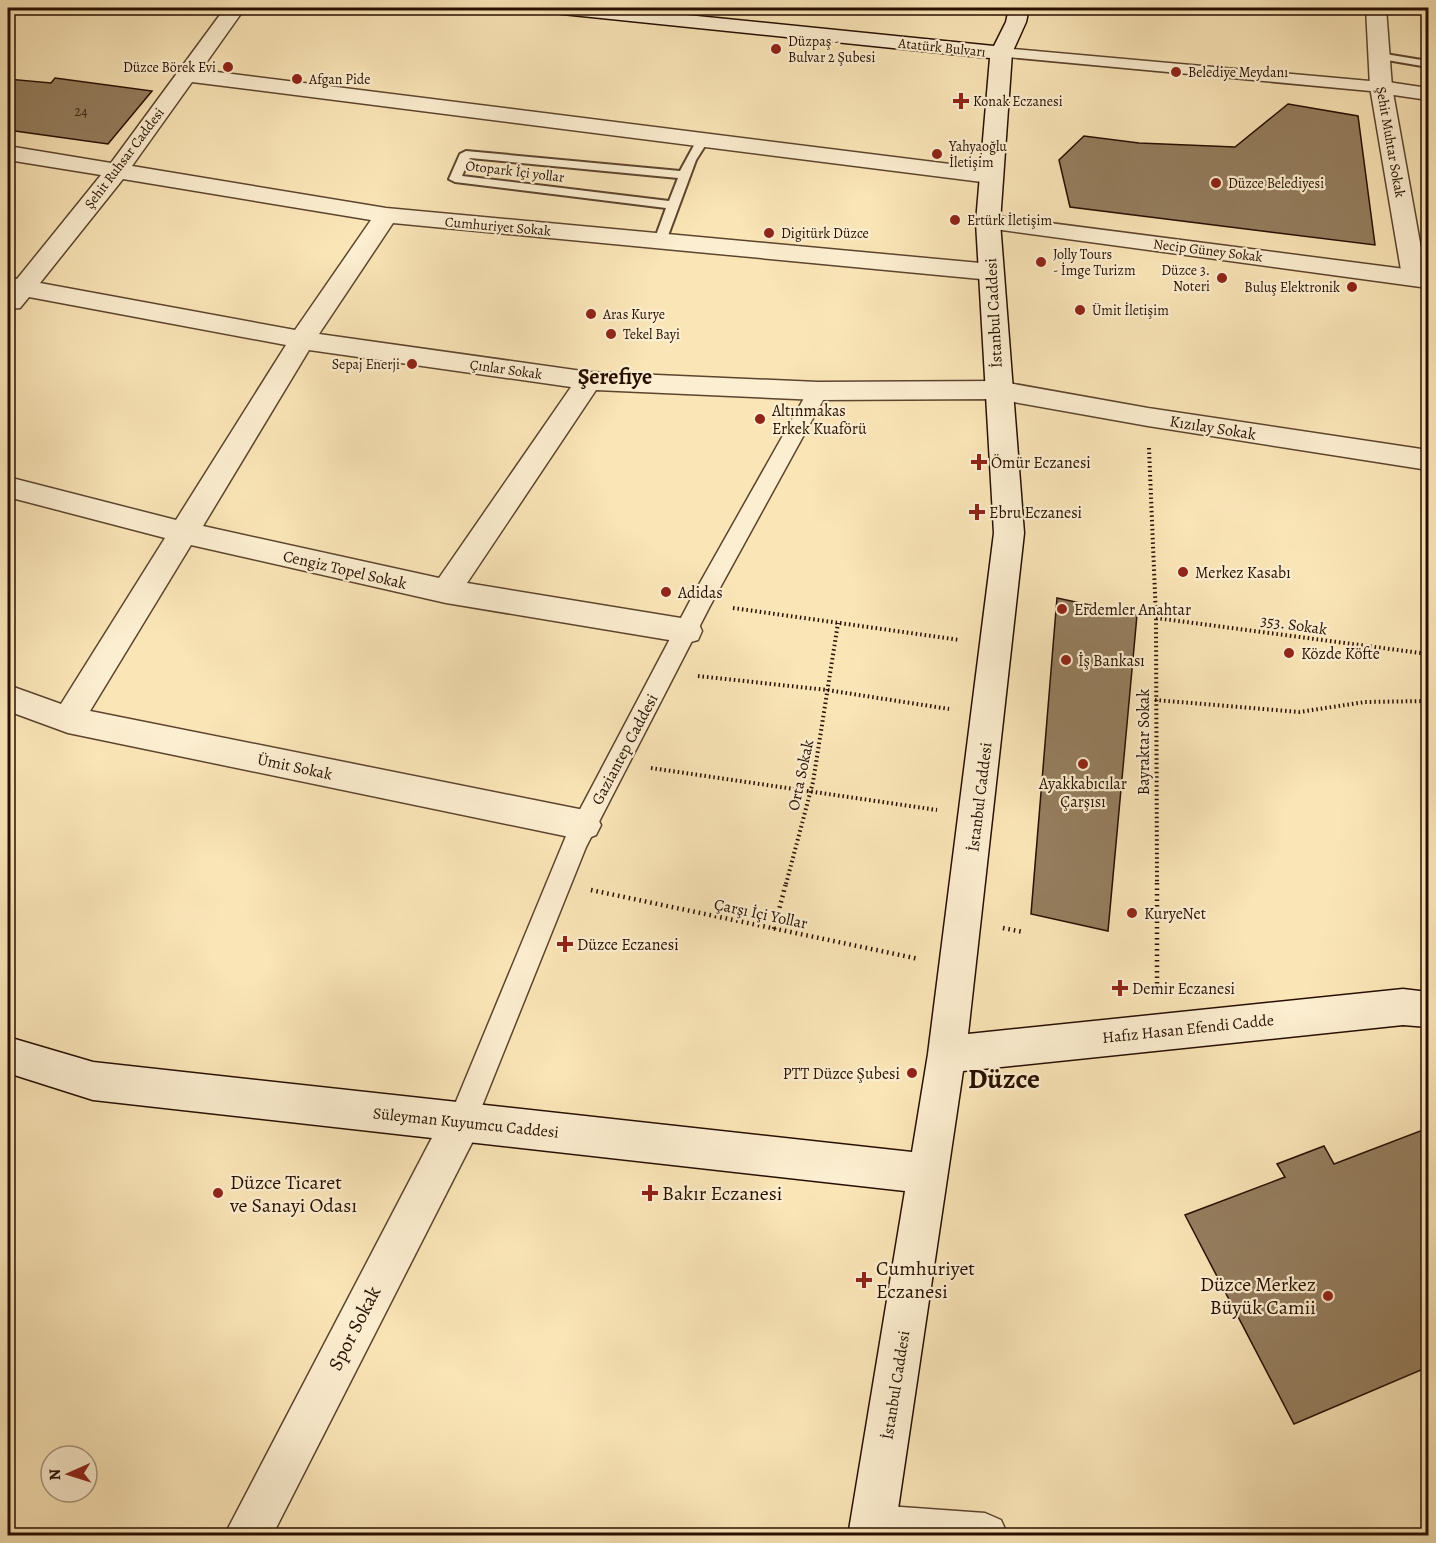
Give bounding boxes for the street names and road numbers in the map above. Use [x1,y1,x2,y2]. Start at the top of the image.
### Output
street label: Atatürk Bulvarı [896,33,987,62]
street label: Şehit Muhtar Sokak [1371,85,1410,199]
street label: Şehit Ruhsar Caddesi [80,104,169,213]
street label: Otopark İçi yollar [464,156,566,187]
street label: Cumhuriyet Sokak [444,212,552,241]
street label: Necip Güney Sokak [1152,234,1264,267]
street label: İstanbul Caddesi [980,257,1008,368]
street label: Çınlar Sokak [469,355,543,384]
street label: Kızılay Sokak [1168,410,1258,446]
street label: Cengiz Topel Sokak [281,545,409,595]
street label: 353. Sokak [1259,609,1329,641]
street label: Bayraktar Sokak [1133,689,1155,795]
street label: Gaziantep Caddesi [586,690,663,809]
street label: Orta Sokak [783,738,819,813]
street label: İstanbul Caddesi [962,741,998,853]
street label: Ümit Sokak [255,748,334,786]
street label: Çarşı İçi Yollar [712,893,810,935]
street label: Hafız Hasan Efendi Cadde [1101,1009,1275,1049]
street label: Süleyman Kuyumcu Caddesi [372,1102,560,1144]
street label: Spor Sokak [322,1281,387,1375]
street label: İstanbul Caddesi [877,1329,915,1441]

